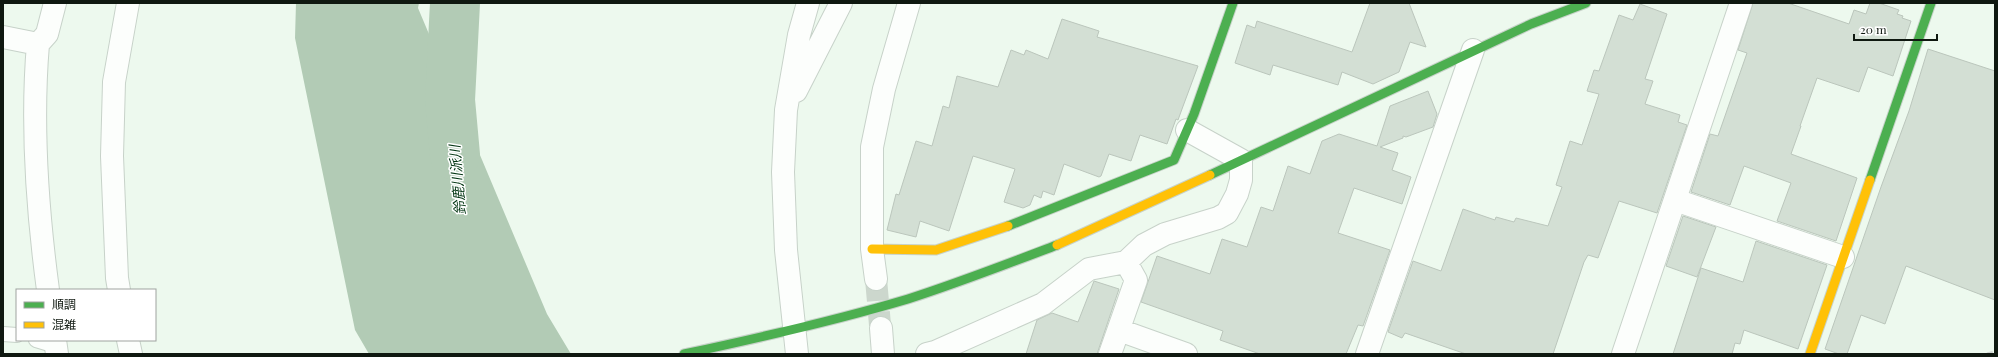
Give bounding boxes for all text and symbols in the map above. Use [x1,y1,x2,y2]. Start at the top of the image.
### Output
scale bar [1854,16,1937,42]
text: 20 m [1860,21,1887,37]
water label: 鈴鹿川派川 [444,142,470,216]
legend [16,289,156,341]
text: 順調 [52,296,76,312]
text: 混雑 [52,316,76,332]

